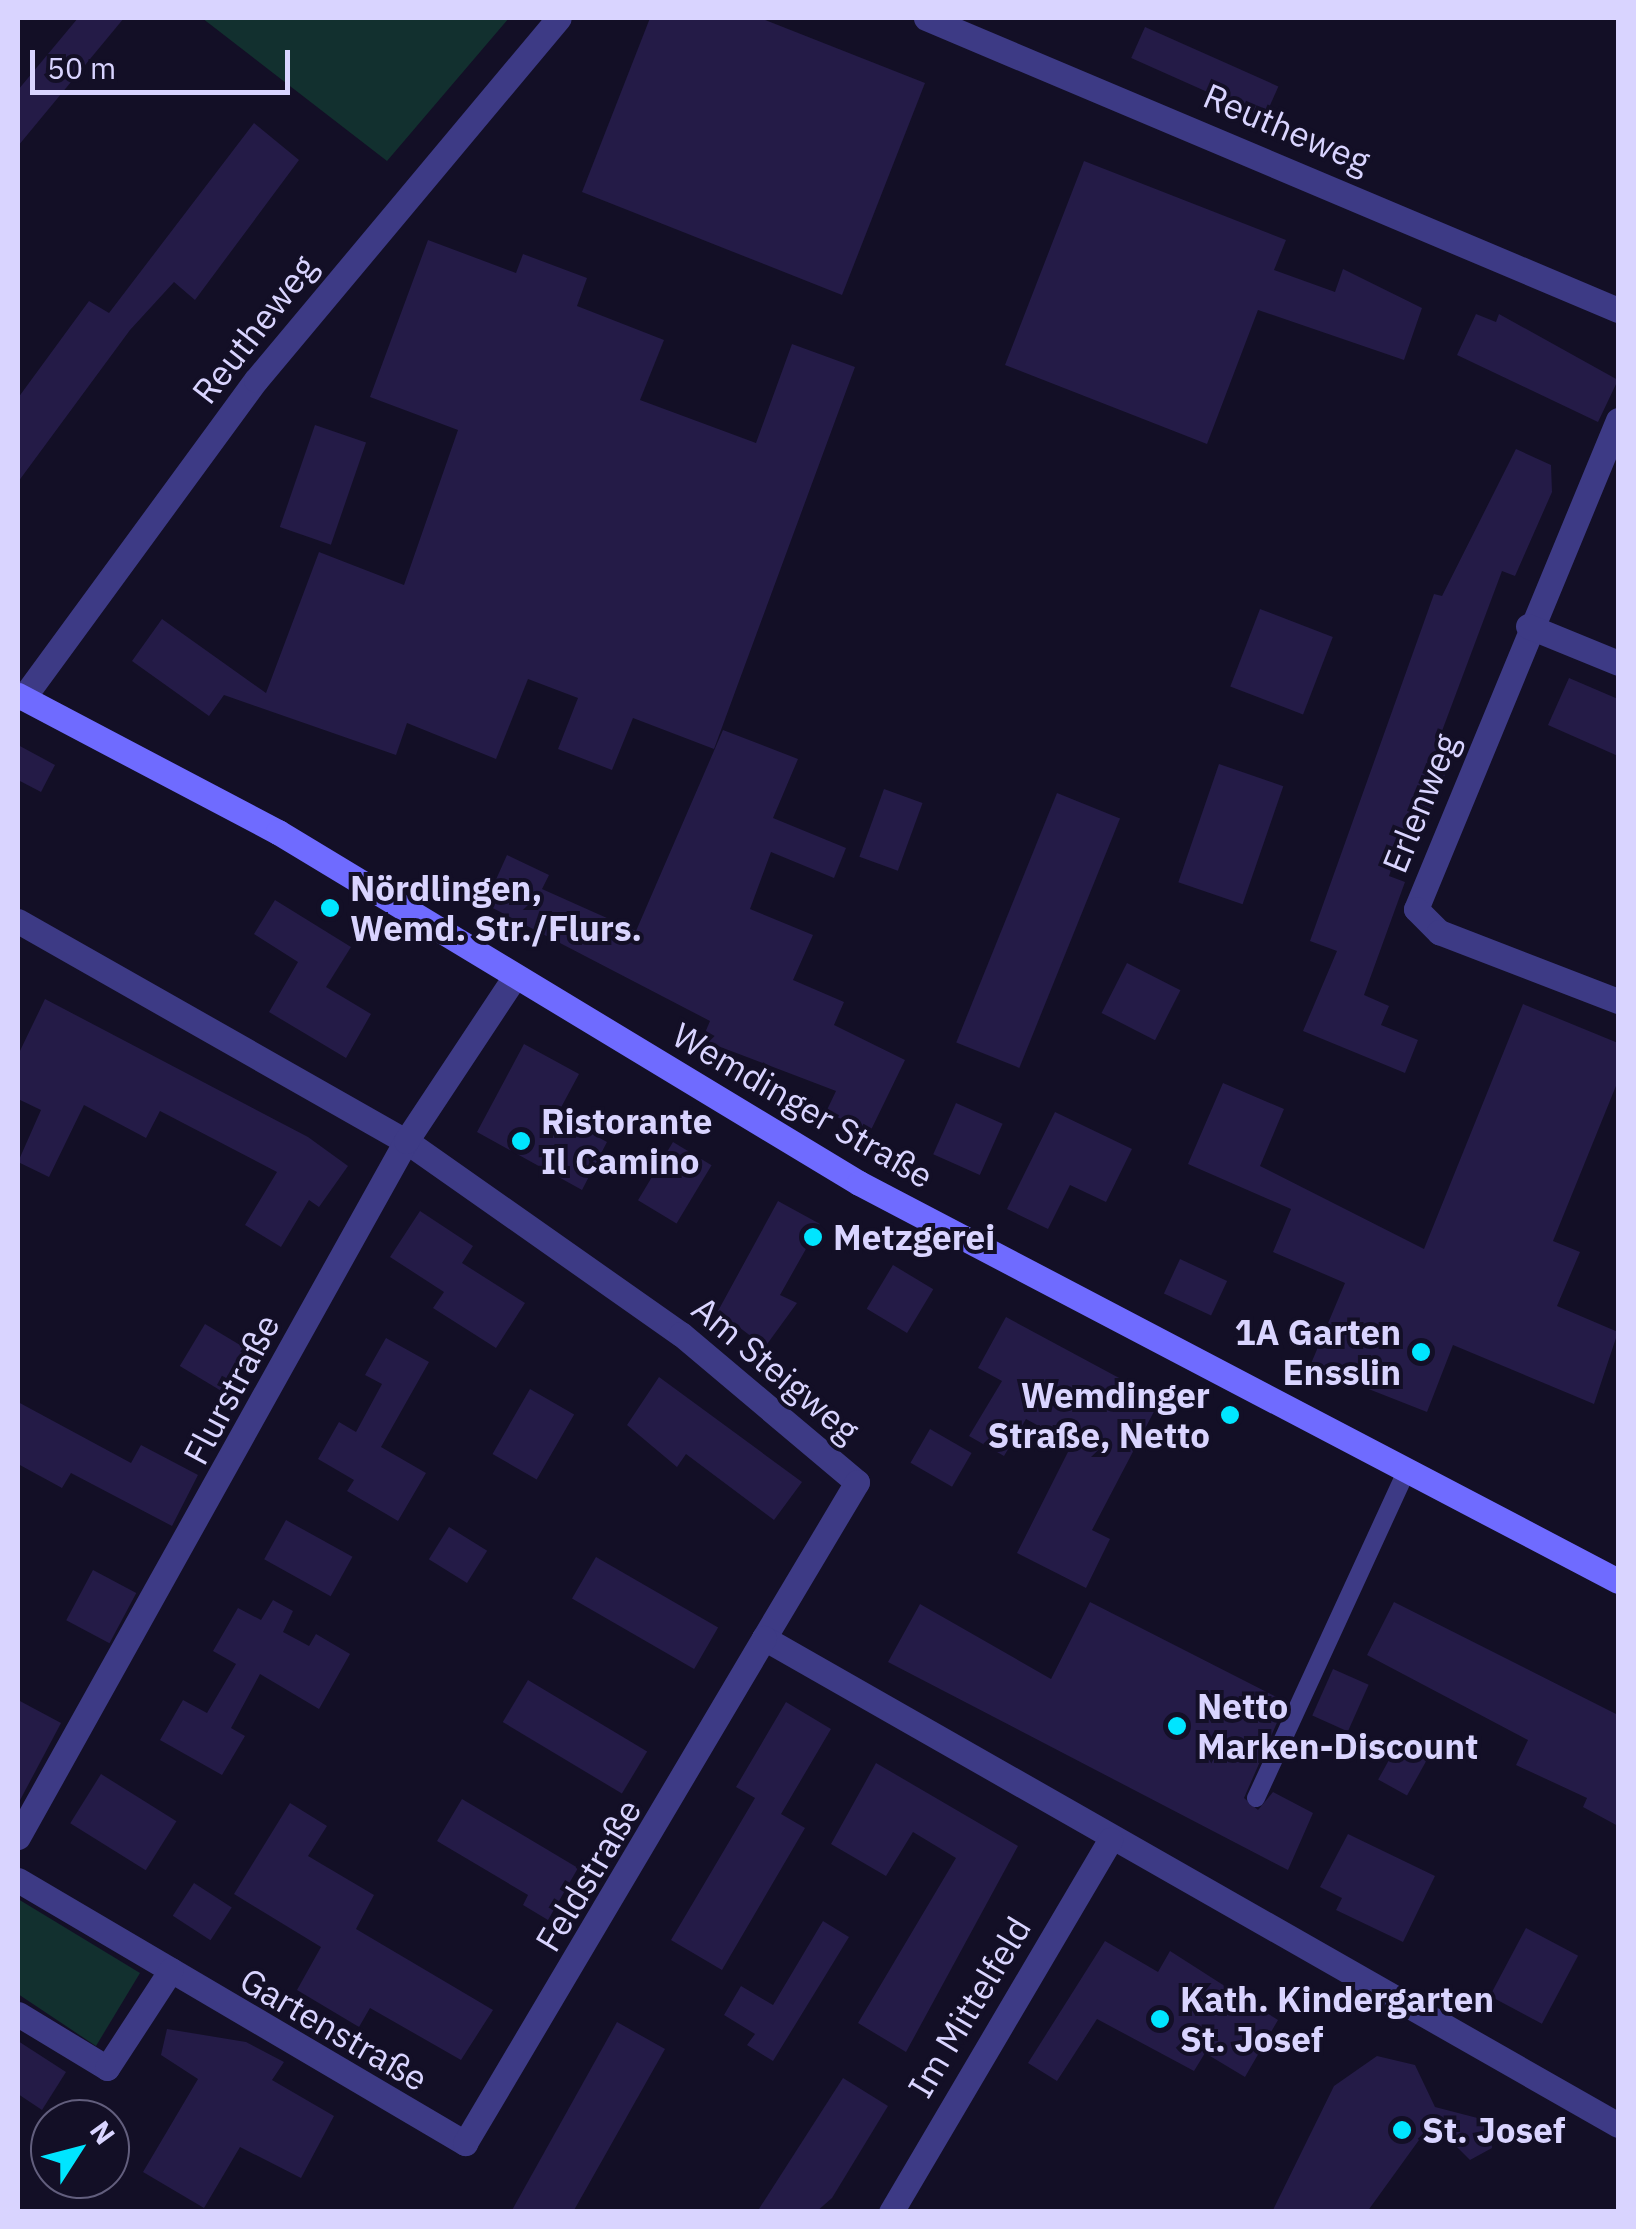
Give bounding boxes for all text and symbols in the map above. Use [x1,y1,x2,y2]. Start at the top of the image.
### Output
scale bar [35,30,295,92]
text: 50 m [47,48,116,87]
street label: Reutheweg [1198,74,1376,182]
street label: Reutheweg [183,246,325,412]
street label: Erlenweg [1373,727,1467,879]
place label: Nördlingen, Wemd. Str./Flurs. [350,867,642,949]
marker: Nördlingen, Wemd. Str./Flurs. [319,897,341,919]
street label: Wemdinger Straße [665,1013,941,1197]
place label: Ristorante Il Camino [541,1100,712,1182]
marker: Ristorante Il Camino [510,1130,532,1152]
place label: Metzgerei [833,1216,995,1258]
marker: Metzgerei [802,1226,824,1248]
street label: Am Steigweg [684,1287,868,1451]
street label: Flurstraße [174,1307,288,1471]
place label: 1A Garten Ensslin [1235,1311,1401,1393]
marker: 1A Garten Ensslin [1410,1341,1432,1363]
place label: Wemdinger Straße, Netto [987,1374,1210,1456]
marker: Wemdinger Straße, Netto [1219,1404,1241,1426]
place label: Netto Marken-Discount [1197,1685,1478,1767]
marker: Netto Marken-Discount [1166,1715,1188,1737]
street label: Feldstraße [526,1791,650,1959]
street label: Im Mittelfeld [899,1909,1039,2105]
street label: Gartenstraße [233,1958,435,2100]
place label: Kath. Kindergarten St. Josef [1180,1978,1494,2060]
marker: Kath. Kindergarten St. Josef [1149,2008,1171,2030]
north arrow [30,2099,130,2199]
place label: St. Josef [1422,2109,1565,2151]
text: N [82,2113,124,2151]
marker: St. Josef [1391,2119,1413,2141]

